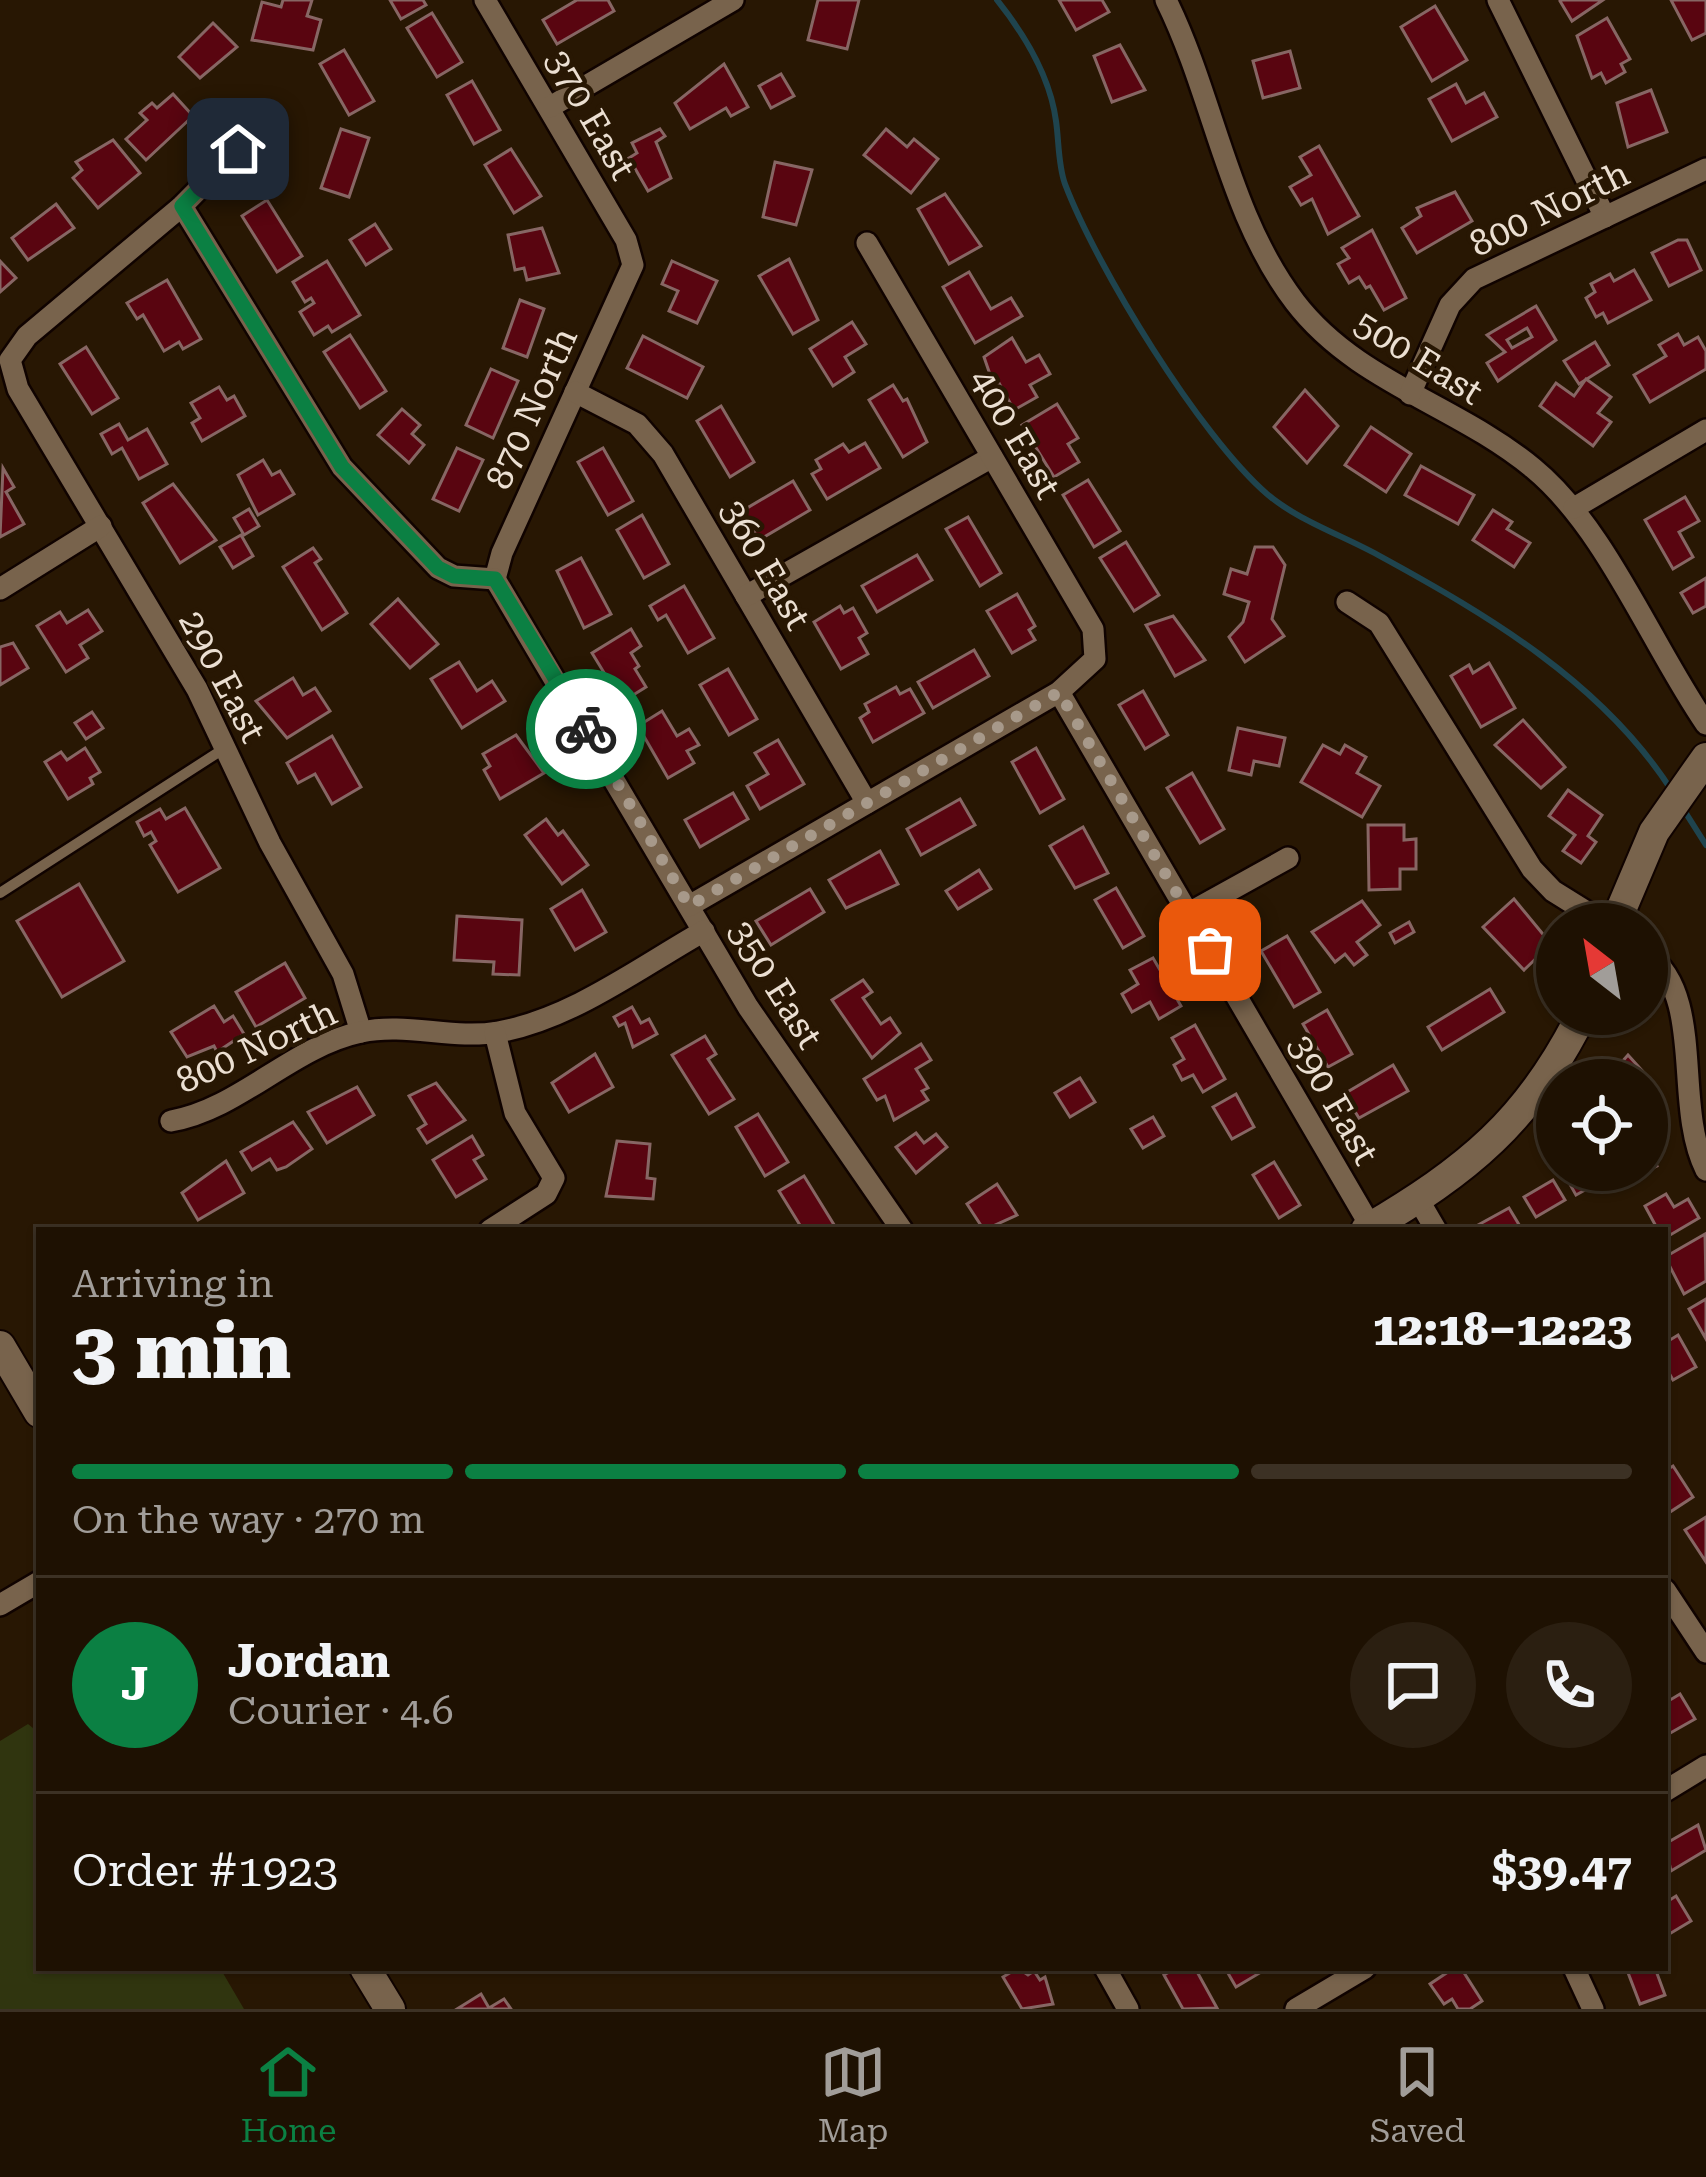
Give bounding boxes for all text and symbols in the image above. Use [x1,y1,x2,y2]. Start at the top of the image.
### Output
street label: 370 East [536,42,644,187]
pin [187,98,289,200]
icon: home [205,116,271,182]
street label: 800 North [1463,152,1636,266]
street label: 500 East [1347,302,1490,414]
street label: 870 North [478,321,586,496]
street label: 400 East [961,361,1069,506]
street label: 360 East [711,492,819,637]
street label: 290 East [170,604,274,749]
courier [526,669,646,789]
icon: bike [553,696,619,762]
pin [1159,899,1261,1001]
north arrow [1536,903,1668,1035]
map controls [1536,903,1668,1191]
street label: 350 East [719,913,831,1056]
icon: bag [1177,917,1243,983]
street label: 800 North [170,991,343,1102]
street label: 390 East [1279,1027,1387,1172]
button: locate [1536,1059,1668,1191]
text: Arriving in [72,1261,274,1307]
text: 12:18–12:23 [1373,1303,1632,1356]
text: 3 min [72,1306,291,1397]
text: On the way · 270 m [72,1497,424,1543]
button: chat [1350,1622,1476,1748]
button: phone [1506,1622,1632,1748]
text: Jordan [228,1635,390,1688]
text: J [121,1658,149,1711]
text: Courier · 4.6 [228,1688,454,1734]
text: Order #1923 [72,1844,338,1897]
text: $39.47 [1492,1844,1632,1897]
tab: Home [241,2039,336,2150]
tab: Map [818,2039,888,2150]
tab: Saved [1370,2039,1465,2150]

